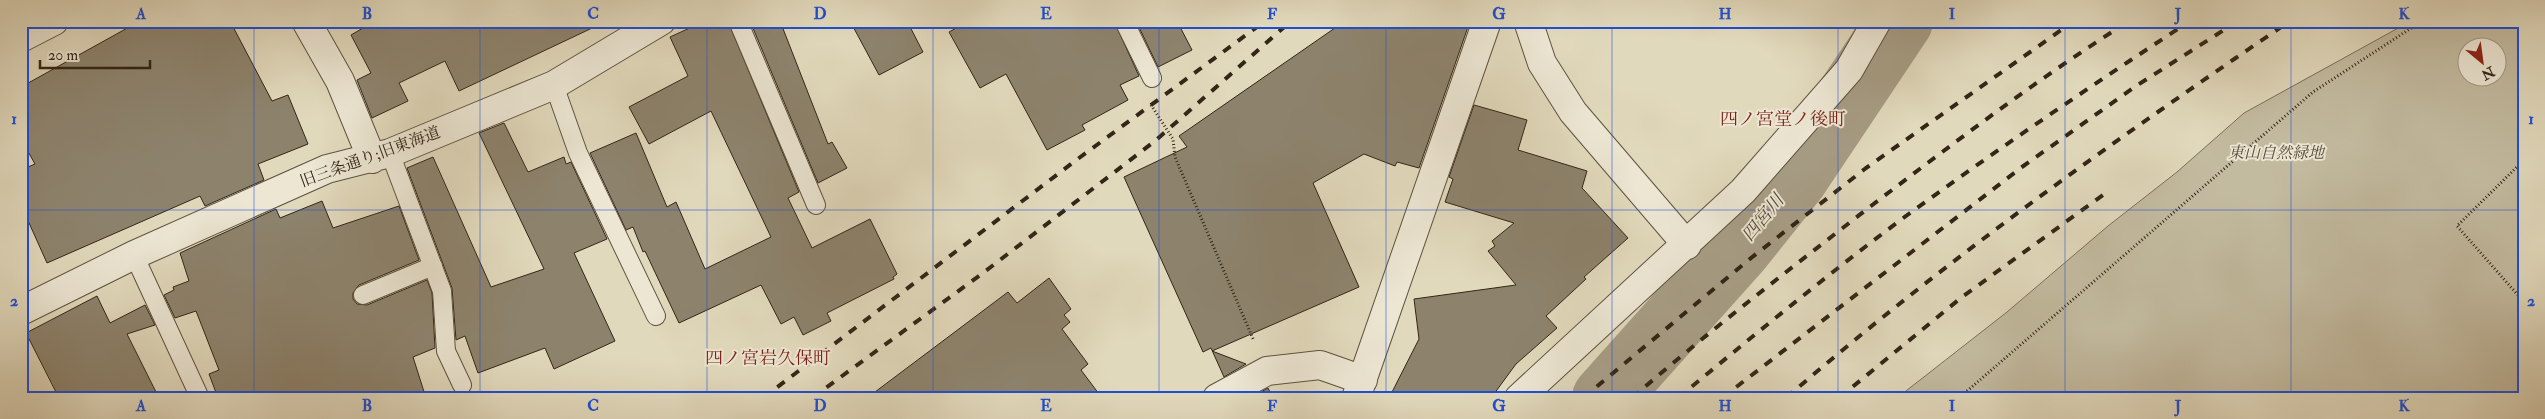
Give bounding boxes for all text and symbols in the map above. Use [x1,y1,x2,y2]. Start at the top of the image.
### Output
text: A [135,4,147,24]
text: B [362,4,372,24]
text: C [587,4,599,24]
text: D [813,4,827,24]
text: E [1040,4,1052,24]
text: F [1267,4,1277,24]
text: G [1492,4,1506,24]
text: H [1718,4,1732,24]
text: I [1949,4,1956,24]
text: J [2174,4,2182,25]
text: K [2398,4,2410,24]
scale bar [40,38,150,70]
north arrow [2458,38,2508,88]
text: 20 m [48,46,78,65]
text: N [2478,62,2499,84]
district label: 四ノ宮堂ノ後町 [1720,108,1846,131]
text: 1 [11,109,17,129]
text: 1 [2528,109,2534,129]
street label: 旧三条通り;旧東海道 [297,122,443,192]
park label: 東山自然緑地 [2228,143,2326,163]
water label: 四宮川 [1737,188,1790,246]
text: 2 [10,291,18,311]
text: 2 [2527,291,2535,311]
district label: 四ノ宮岩久保町 [705,347,831,370]
text: A [135,396,147,416]
text: B [362,396,372,416]
text: C [587,396,599,416]
text: D [813,396,827,416]
text: E [1040,396,1052,416]
text: F [1267,396,1277,416]
text: G [1492,396,1506,416]
text: H [1718,396,1732,416]
text: I [1949,396,1956,416]
text: J [2174,396,2182,417]
text: K [2398,396,2410,416]

